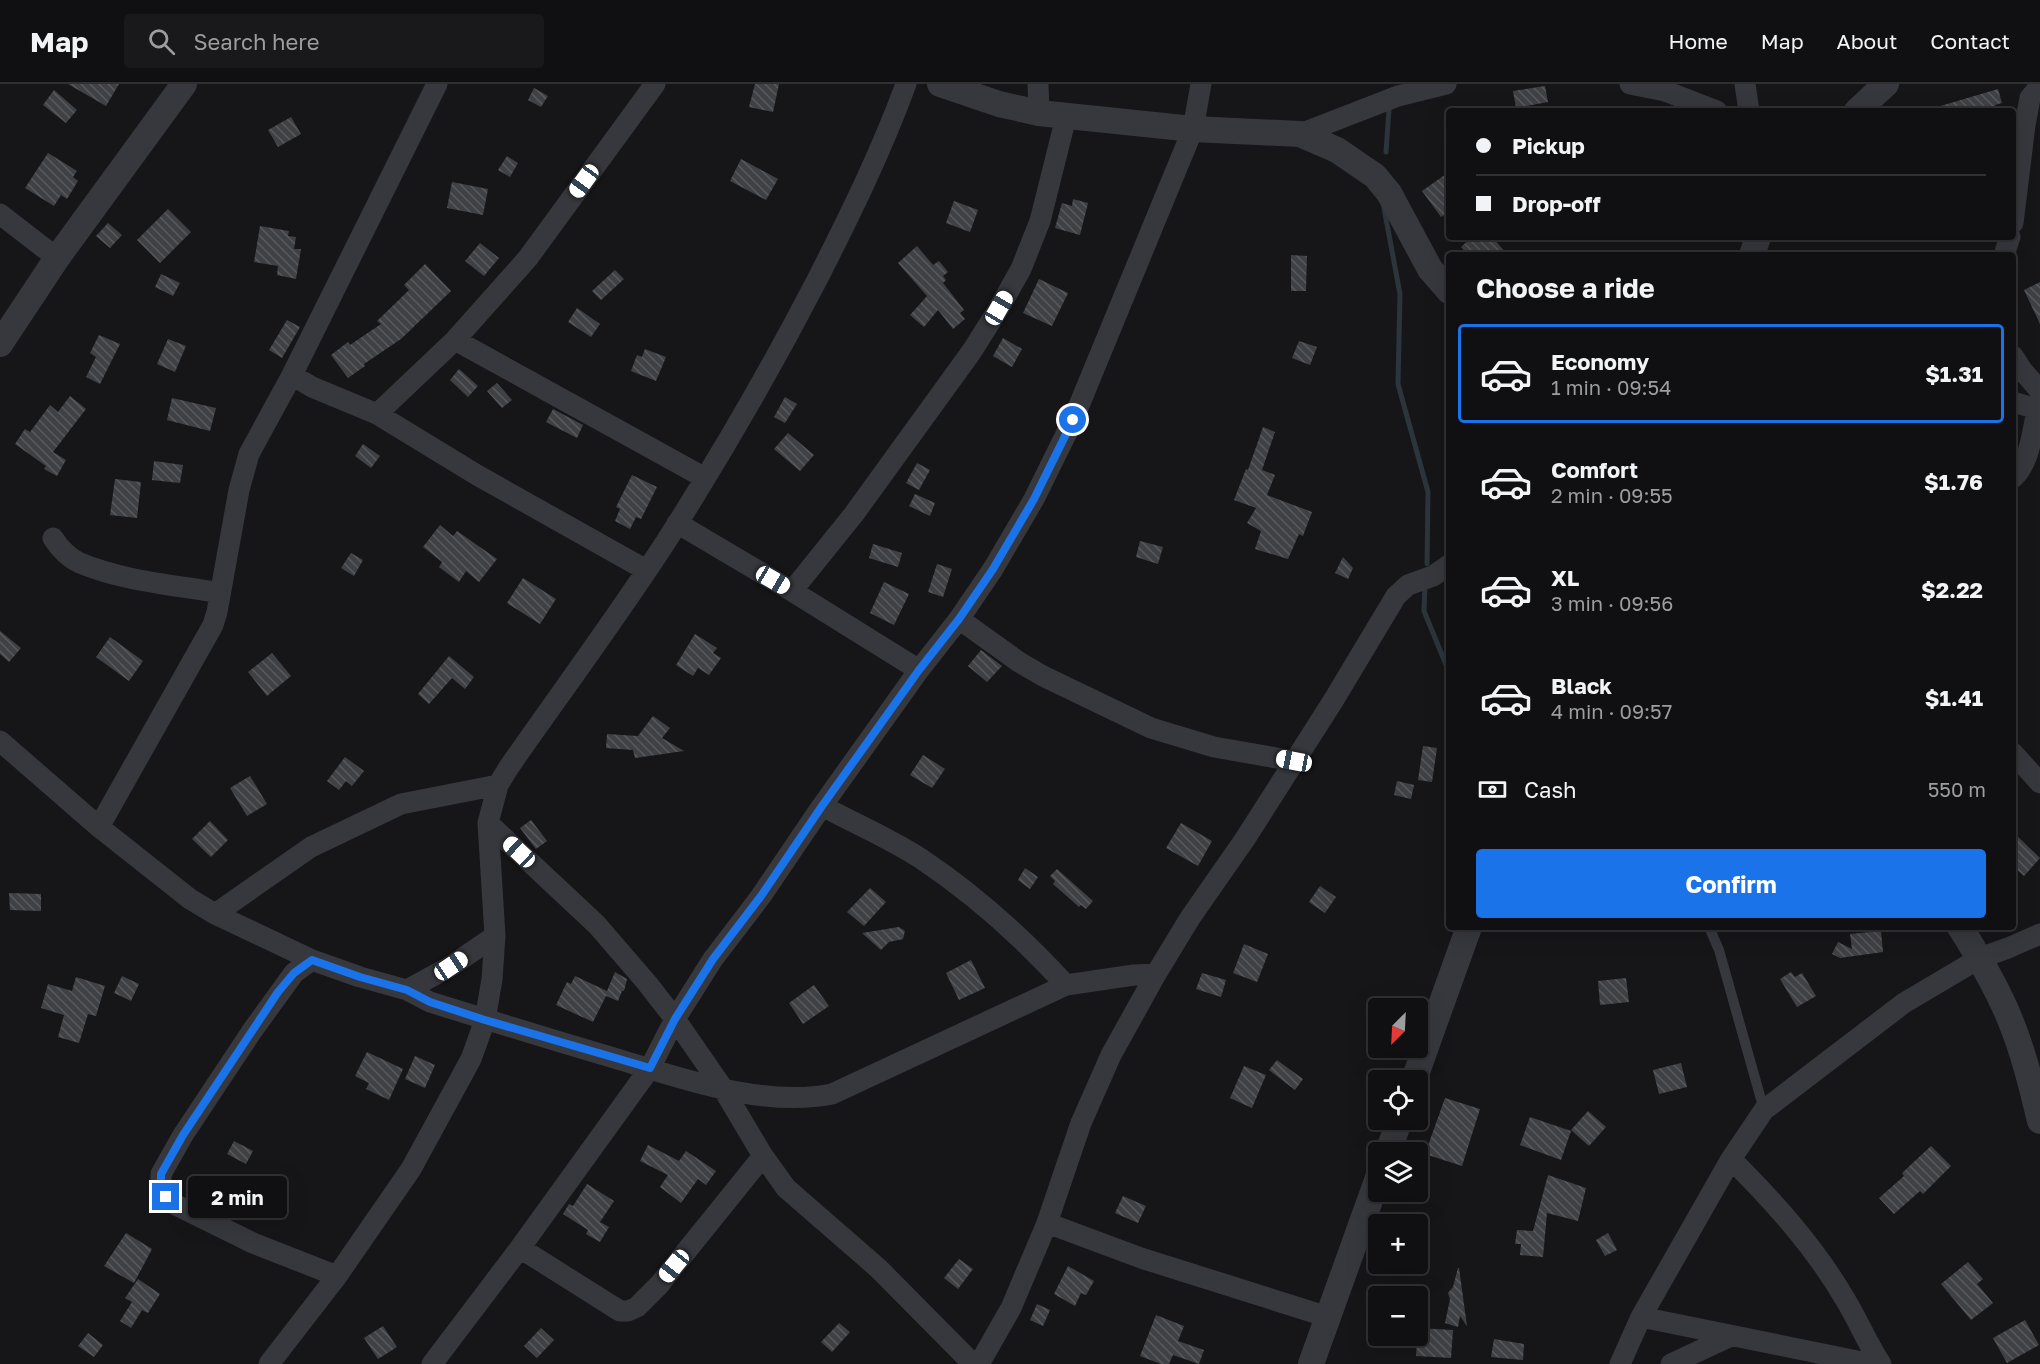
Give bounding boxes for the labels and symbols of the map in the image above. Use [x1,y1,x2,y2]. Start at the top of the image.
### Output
car [566,161,602,201]
car [982,288,1016,328]
route start [1059,406,1086,433]
car [753,563,793,597]
car [1275,749,1313,773]
car [500,833,538,871]
car [431,948,471,984]
north arrow [1368,998,1428,1058]
callout: 2 min [187,1176,286,1218]
route end [152,1183,179,1210]
car [656,1246,692,1286]

